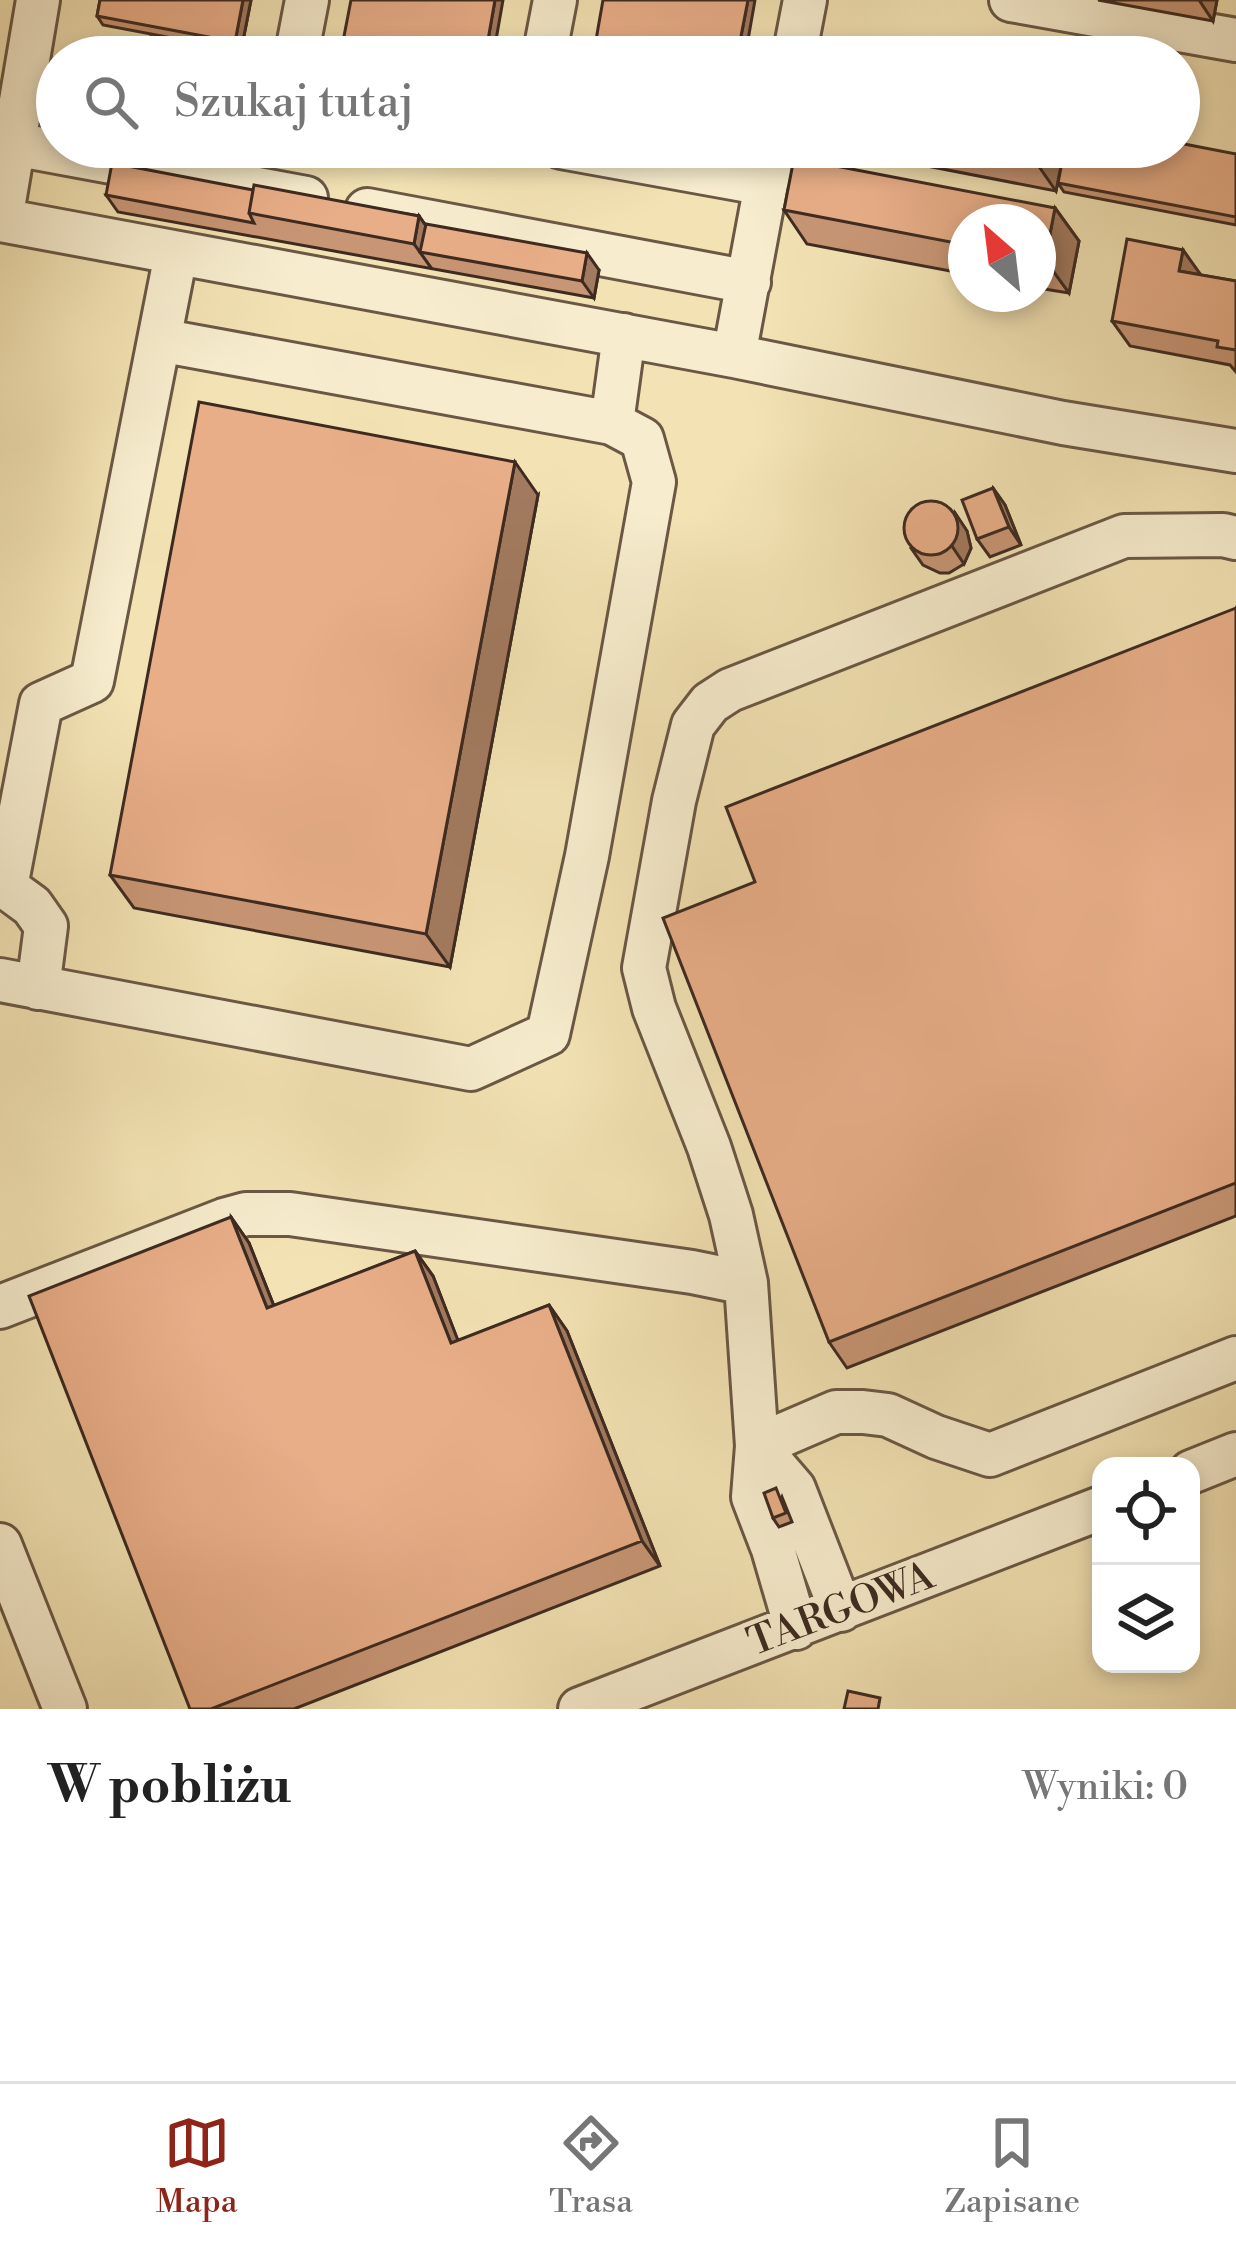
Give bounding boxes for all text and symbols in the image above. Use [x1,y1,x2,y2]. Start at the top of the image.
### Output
search box [36,36,1200,168]
icon: search [78,69,144,135]
text: Szukaj tutaj [174,74,414,131]
north arrow [948,204,1056,312]
map controls [1092,1457,1200,1673]
button: locate [1092,1457,1200,1565]
street label: TARGOWA [741,1552,942,1668]
button: layers [1092,1565,1200,1673]
text: W pobliżu [48,1755,291,1819]
text: Wyniki: 0 [1022,1763,1188,1812]
tab: Mapa [156,2110,237,2223]
tab: Trasa [549,2110,633,2223]
tab: Zapisane [945,2110,1080,2223]

